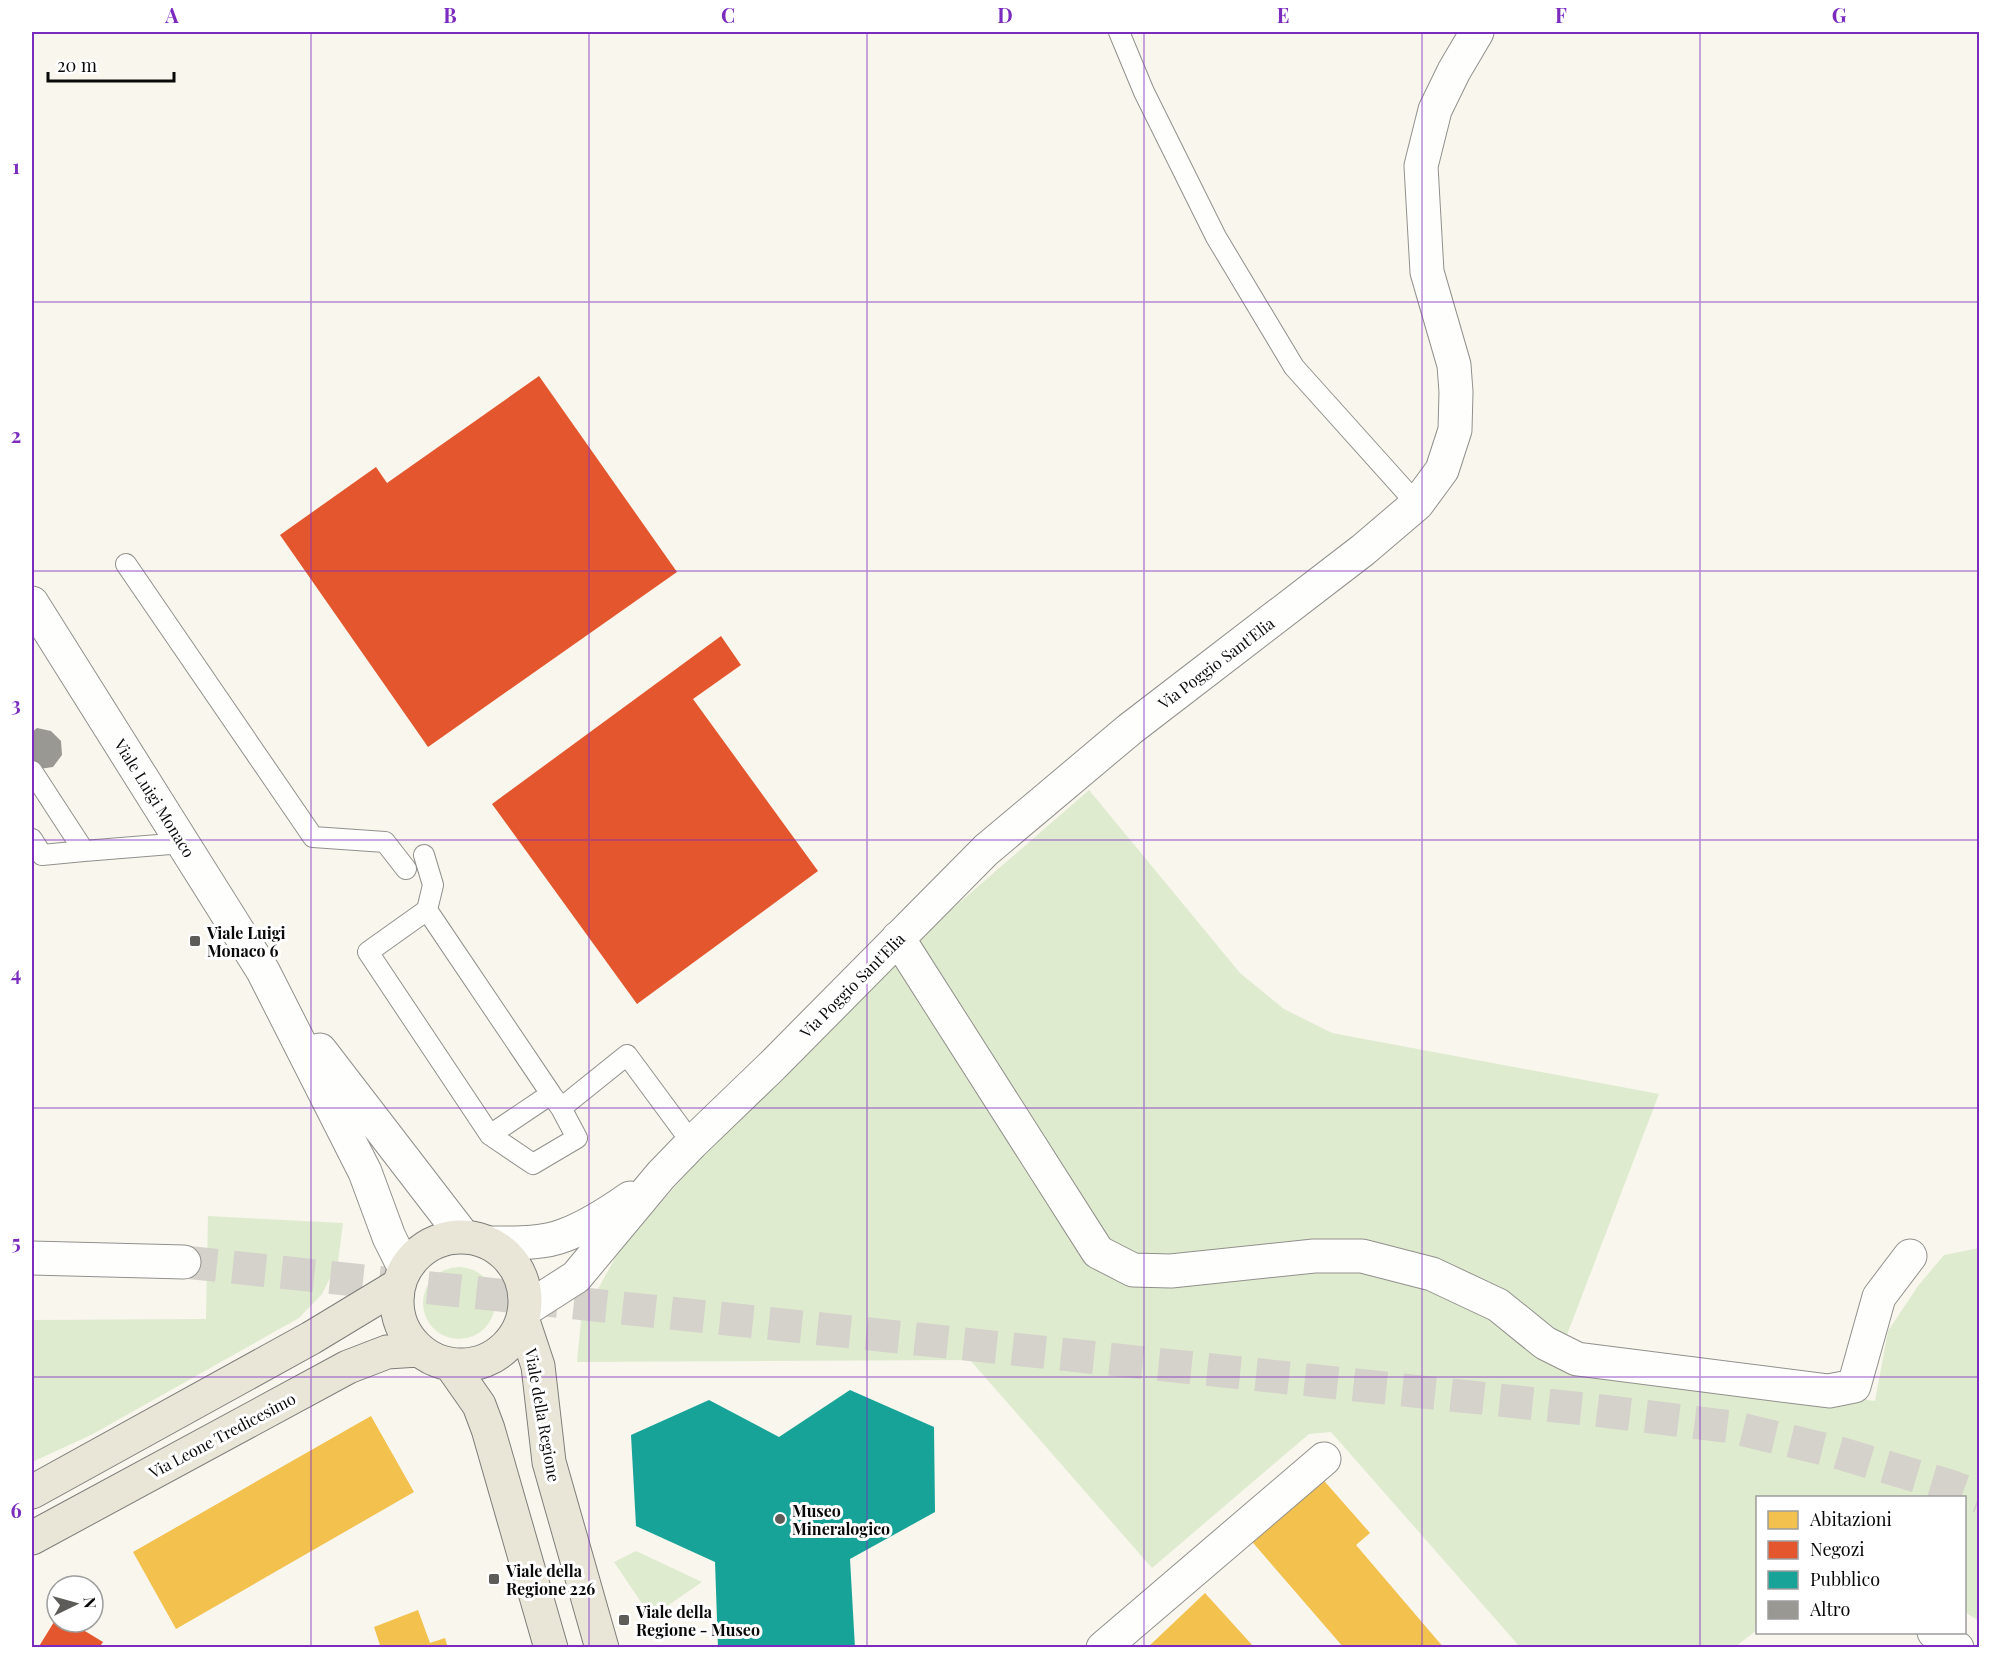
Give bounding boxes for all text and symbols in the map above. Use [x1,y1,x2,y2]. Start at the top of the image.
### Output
text: A [164,1,179,28]
text: B [443,1,457,28]
text: C [721,1,735,28]
text: D [997,1,1013,28]
text: E [1277,1,1289,28]
text: F [1555,1,1567,28]
text: G [1832,1,1847,28]
scale bar [48,45,174,83]
text: 20 m [57,53,97,77]
text: 1 [12,152,20,179]
text: 2 [11,421,21,448]
street label: Via Poggio Sant'Elia [1153,612,1278,714]
text: 3 [11,690,21,717]
street label: Viale Luigi Monaco [110,734,200,861]
place label: Viale Luigi Monaco 6 [206,922,286,961]
street label: Via Poggio Sant'Elia [794,928,909,1043]
marker: Viale Luigi Monaco 6 [188,934,202,948]
text: 4 [11,959,21,986]
text: 5 [11,1228,21,1255]
street label: Viale della Regione [521,1346,565,1483]
street label: Via Leone Tredicesimo [144,1387,299,1483]
text: 6 [10,1496,22,1523]
legend [1756,1496,1966,1634]
place label: Museo Mineralogico [792,1500,890,1539]
text: Abitazioni [1809,1507,1892,1531]
marker: Museo Mineralogico [773,1512,787,1526]
text: Negozi [1810,1537,1865,1561]
place label: Viale della Regione 226 [505,1560,595,1599]
text: Pubblico [1810,1567,1880,1591]
marker: Viale della Regione 226 [487,1572,501,1586]
north arrow [45,1574,105,1634]
text: N [79,1596,101,1610]
text: Altro [1809,1597,1851,1621]
place label: Viale della Regione - Museo [635,1601,760,1640]
marker: Viale della Regione - Museo [617,1613,631,1627]

